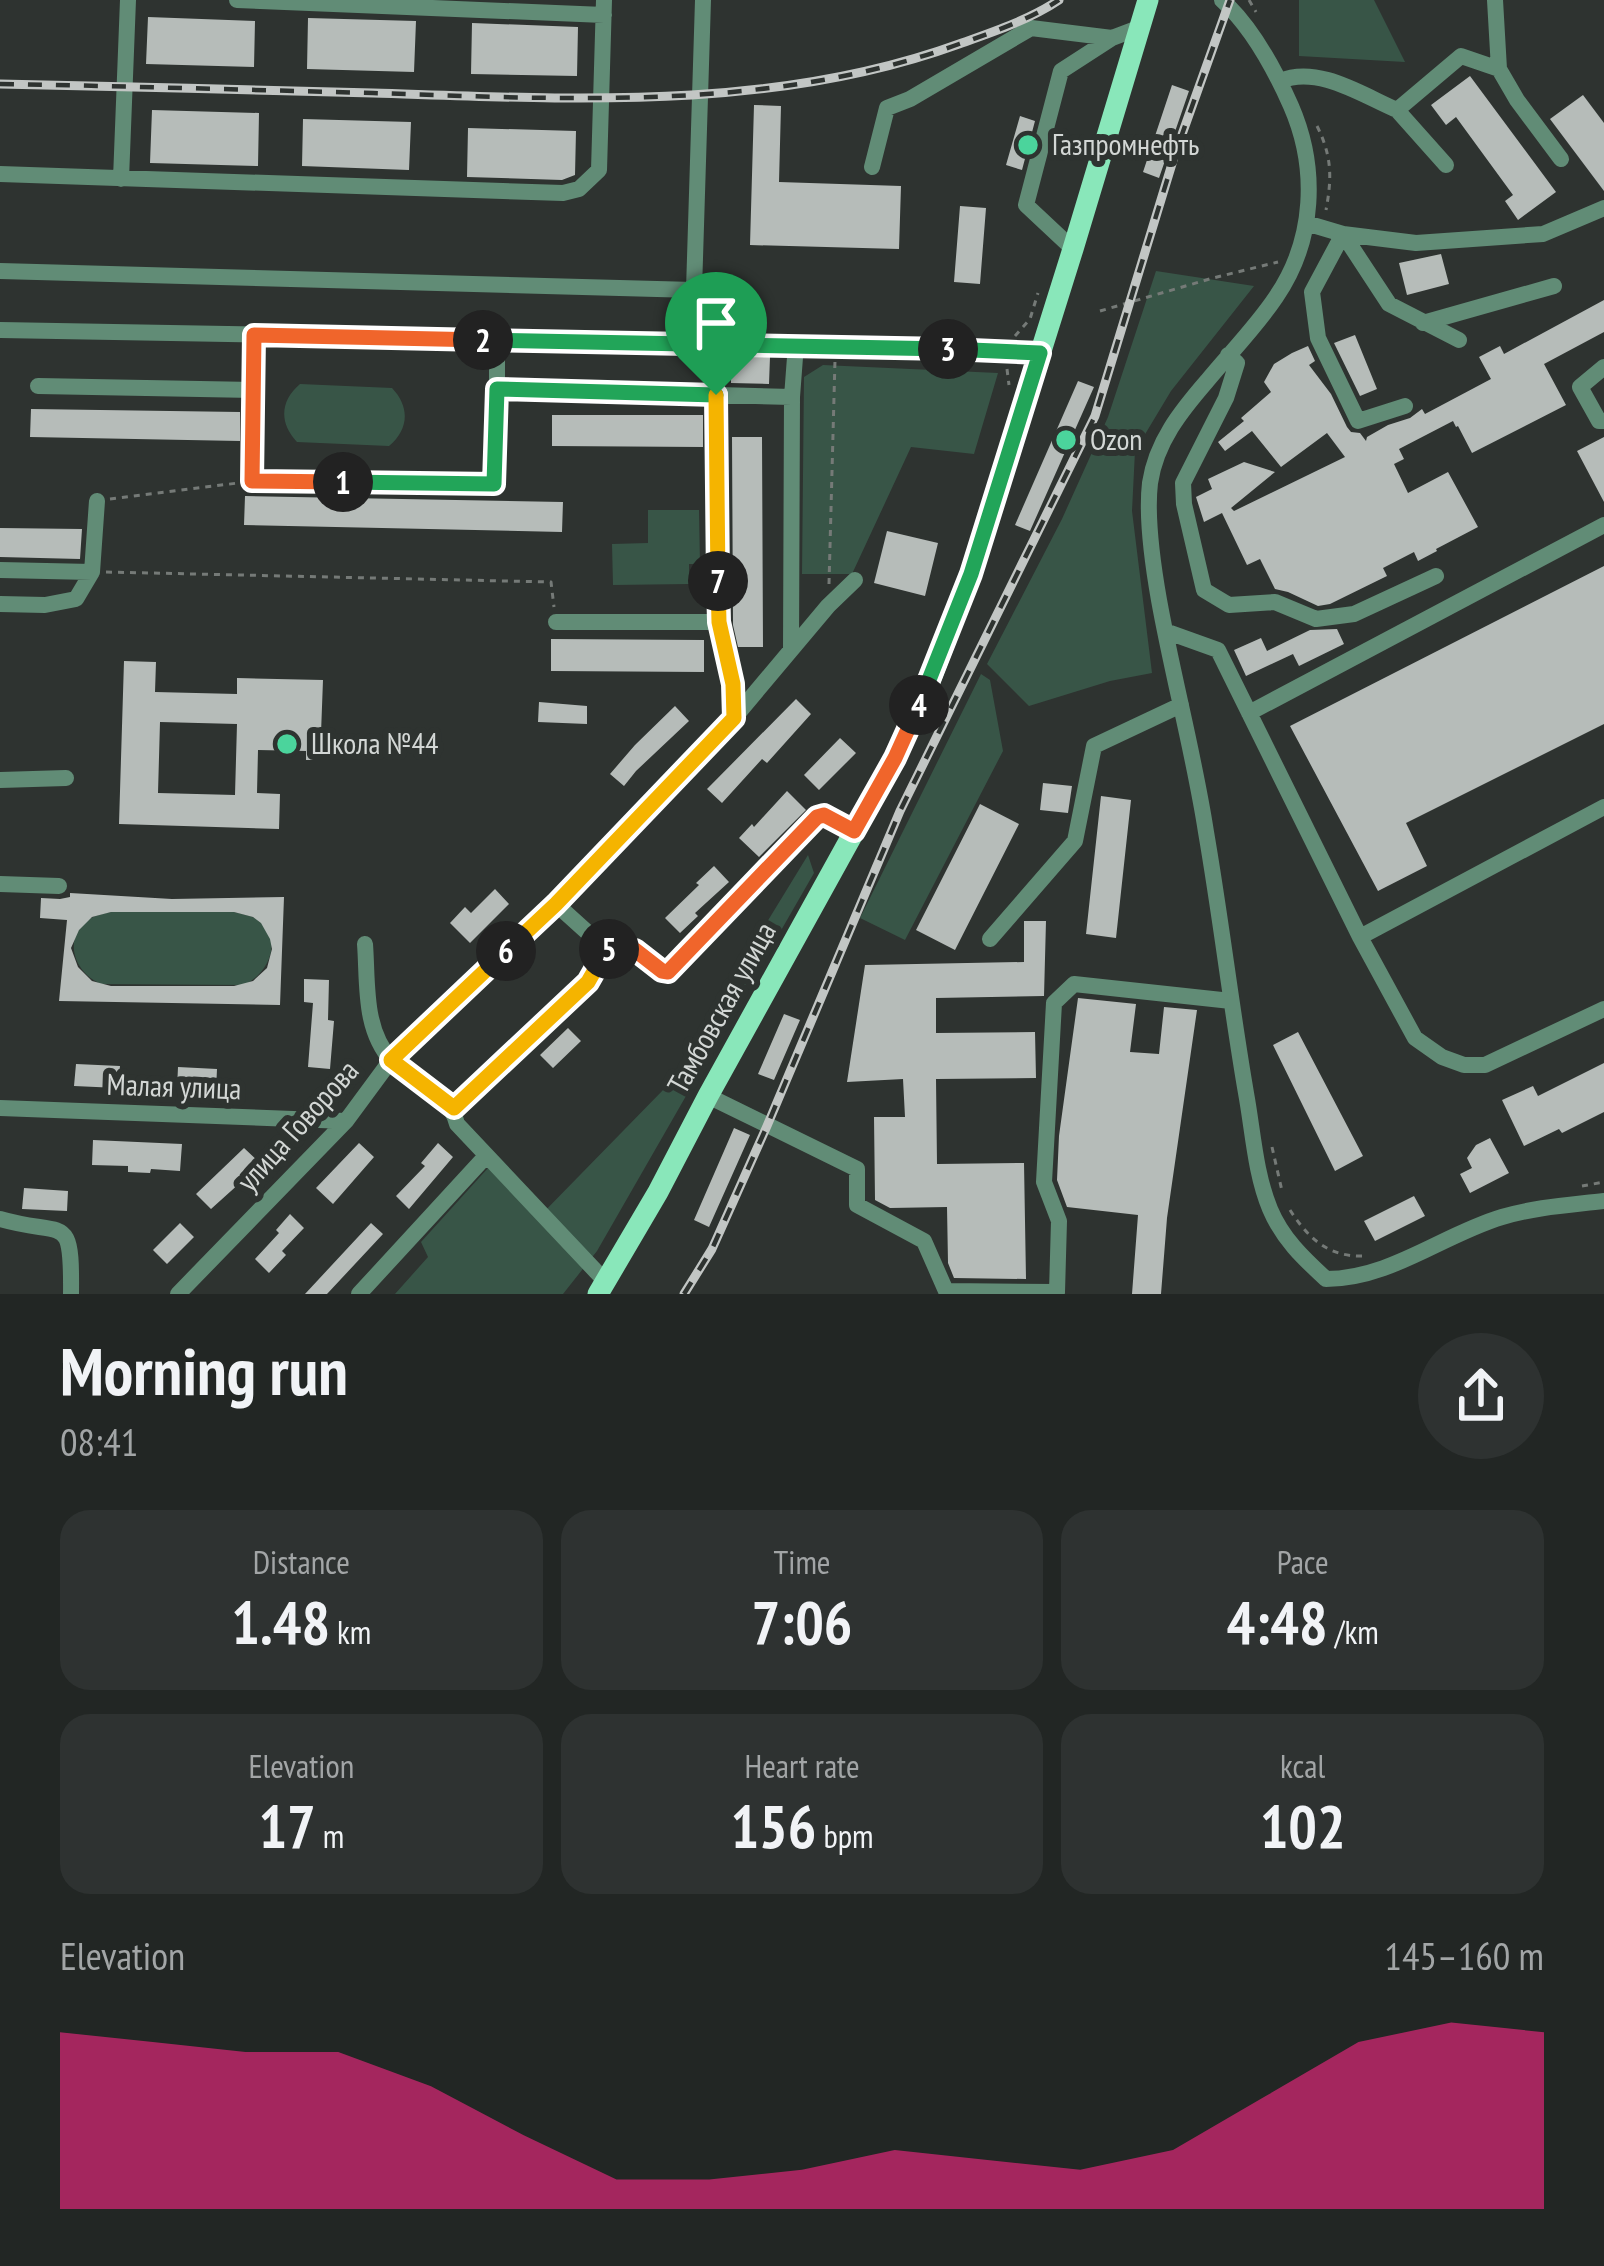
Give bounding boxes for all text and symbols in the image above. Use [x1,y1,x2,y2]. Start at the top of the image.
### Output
place label: Газпромнефть [1052,124,1199,163]
marker: Газпромнефть [1015,132,1041,158]
pin [665,272,767,395]
icon: arrive [683,290,749,356]
pin: 2 [453,310,513,370]
text: 2 [475,318,491,361]
pin: 3 [918,319,978,379]
text: 3 [940,327,956,370]
place label: Ozon [1090,419,1143,458]
marker: Ozon [1053,427,1079,453]
pin: 1 [313,452,373,512]
text: 1 [335,460,351,503]
pin: 7 [688,551,748,611]
text: 7 [710,559,726,602]
pin: 4 [889,675,949,735]
text: 4 [911,683,927,726]
place label: Школа №44 [311,723,439,762]
marker: Школа №44 [274,731,300,757]
street label: Тамбовская улица [658,915,784,1100]
pin: 5 [579,919,639,979]
pin: 6 [476,921,536,981]
text: 5 [601,927,617,970]
text: 6 [498,929,514,972]
street label: улица Говорова [228,1051,366,1199]
street label: Малая улица [106,1064,242,1107]
text: Morning run [60,1328,348,1413]
button: share [1418,1333,1544,1459]
text: 08:41 [60,1416,138,1467]
text: Distance [253,1540,350,1583]
text: Time [773,1540,831,1583]
text: Pace [1277,1540,1329,1583]
text: 1.48 [231,1583,330,1661]
text: 7:06 [751,1583,853,1661]
text: 4:48 [1227,1583,1328,1661]
text: km [330,1610,371,1653]
text: /km [1328,1610,1379,1653]
text: Elevation [248,1744,354,1787]
text: Heart rate [744,1744,860,1787]
text: kcal [1280,1744,1325,1787]
text: 17 [258,1787,316,1865]
text: 156 [730,1787,816,1865]
text: 102 [1260,1787,1346,1865]
text: m [316,1814,344,1857]
text: bpm [816,1814,874,1857]
text: Elevation [60,1930,185,1981]
text: 145–160 m [1384,1930,1544,1981]

